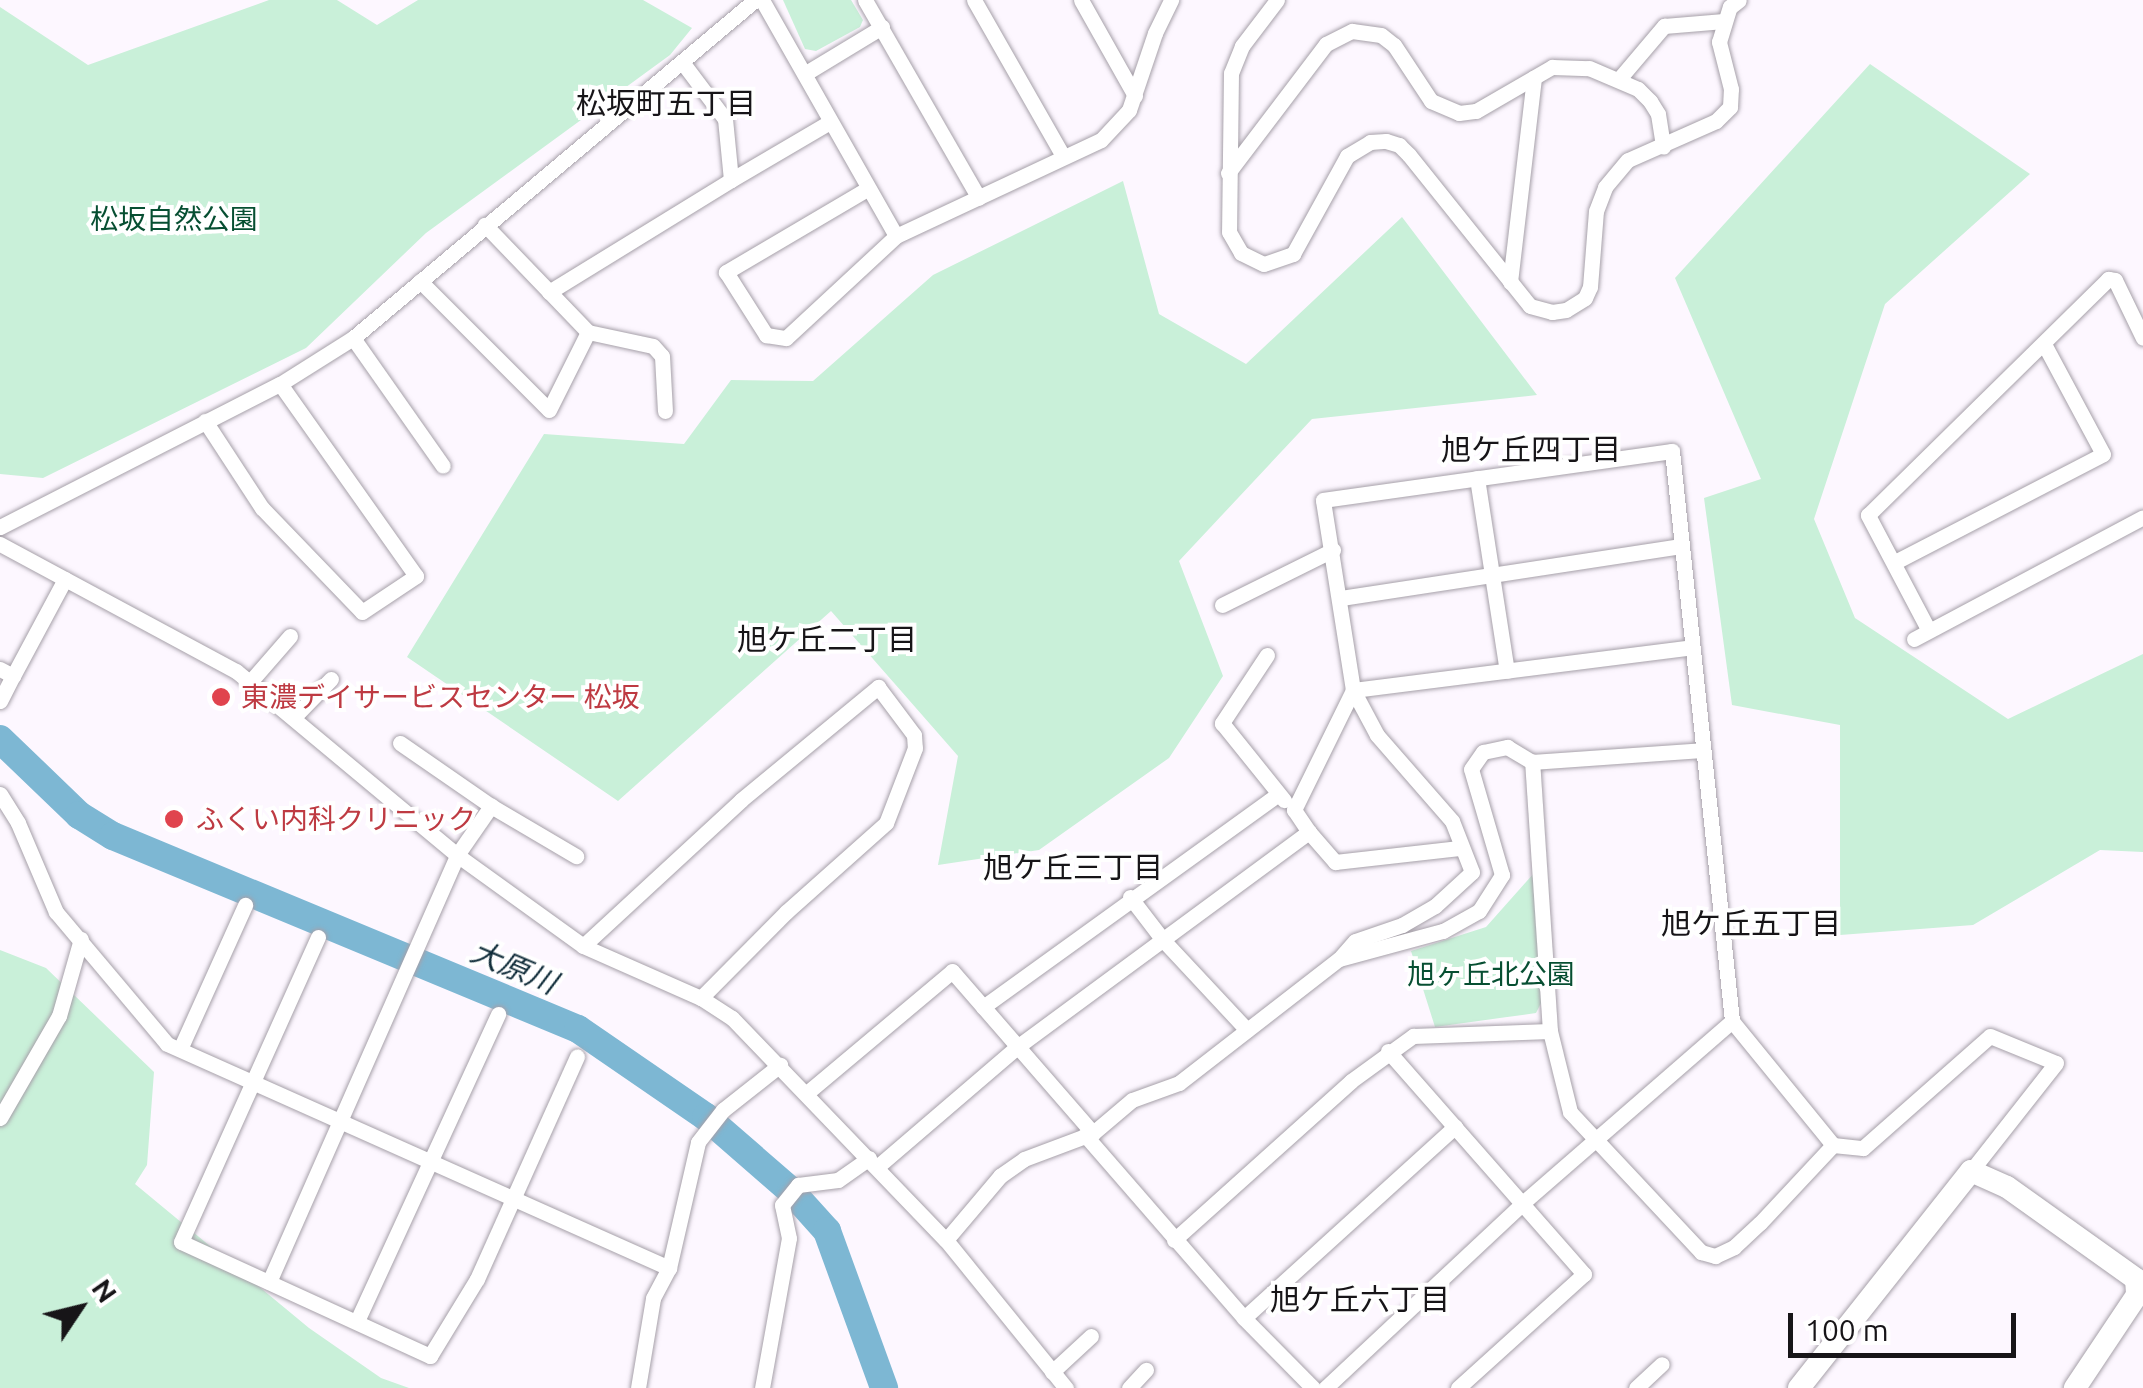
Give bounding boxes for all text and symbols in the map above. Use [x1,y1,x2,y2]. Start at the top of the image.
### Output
district label: 松坂町五丁目 [576,85,756,121]
park label: 松坂自然公園 [90,202,258,236]
district label: 旭ケ丘四丁目 [1441,431,1621,467]
district label: 旭ケ丘二丁目 [737,621,917,657]
place label: 東濃デイサービスセンター 松坂 [241,680,639,714]
marker: 東濃デイサービスセンター 松坂 [210,686,232,708]
place label: ふくい内科クリニック [196,802,476,836]
marker: ふくい内科クリニック [161,806,187,832]
district label: 旭ケ丘三丁目 [983,849,1163,885]
district label: 旭ケ丘五丁目 [1661,905,1841,941]
water label: 大原川 [466,933,562,1001]
park label: 旭ヶ丘北公園 [1407,957,1575,991]
north arrow [30,1258,130,1358]
text: N [86,1273,124,1308]
district label: 旭ケ丘六丁目 [1270,1281,1450,1317]
scale bar [1793,1293,2020,1355]
text: 100 m [1805,1313,1889,1347]

